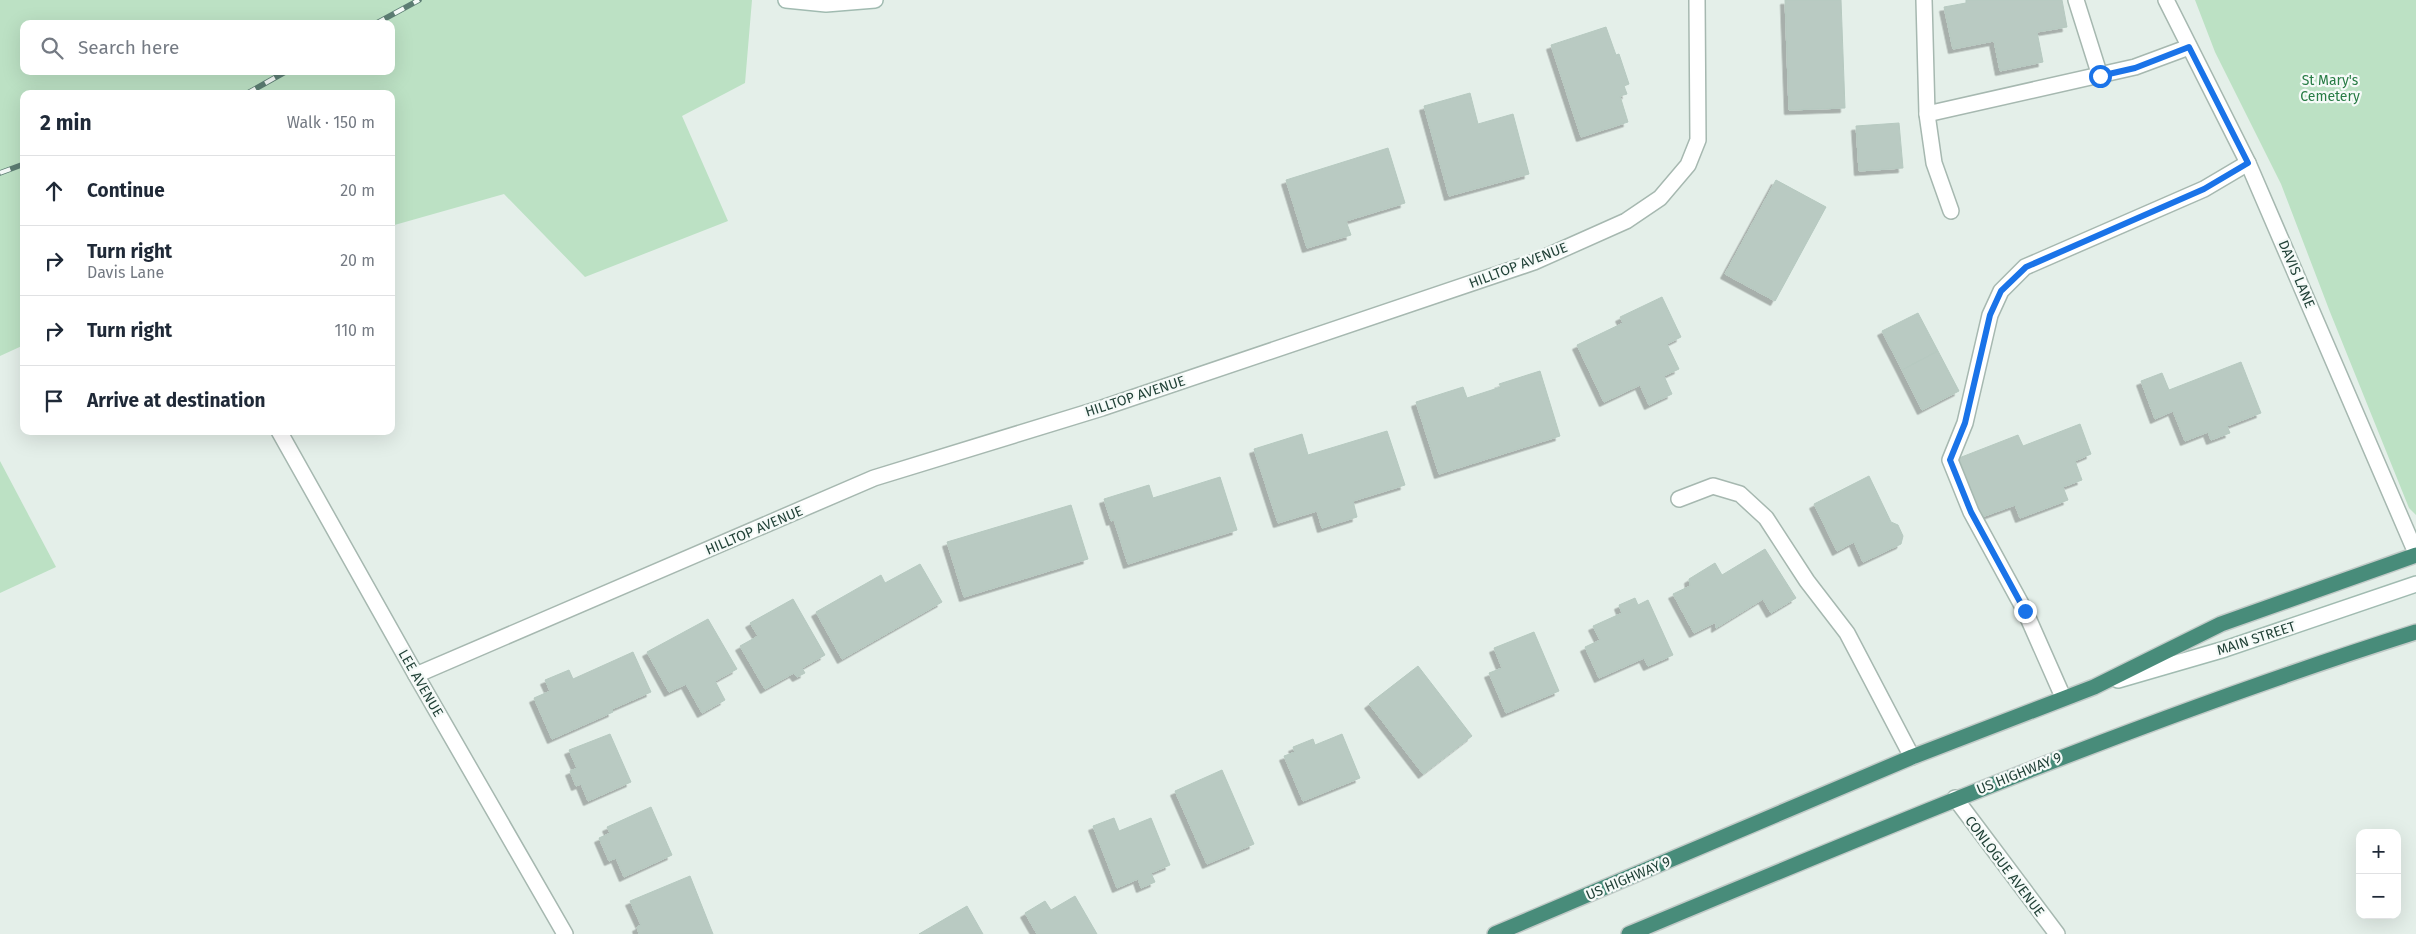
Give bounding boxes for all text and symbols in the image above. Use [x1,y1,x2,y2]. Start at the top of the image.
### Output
search box [20,20,395,75]
icon: search [38,34,66,62]
text: Search here [78,36,179,59]
route start [2089,65,2112,88]
park label: St Mary's Cemetery [2300,72,2360,105]
text: 2 min [40,110,92,136]
text: Walk · 150 m [287,113,375,132]
icon: ahead [40,177,68,205]
text: Continue [87,179,165,202]
text: 20 m [340,181,375,200]
street label: DAVIS LANE [2275,238,2318,311]
street label: HILLTOP AVENUE [1467,239,1570,292]
text: Turn right [87,240,172,263]
icon: right [40,247,68,275]
text: 20 m [340,251,375,270]
text: Davis Lane [87,263,164,282]
icon: right [40,317,68,345]
text: Turn right [87,319,172,342]
text: 110 m [334,321,375,340]
street label: HILLTOP AVENUE [1083,372,1187,421]
icon: arrive [40,387,68,415]
text: Arrive at destination [87,389,266,412]
street label: HILLTOP AVENUE [703,502,805,559]
route end [2014,600,2037,623]
street label: MAIN STREET [2215,618,2298,659]
street label: LEE AVENUE [394,646,447,720]
street label: US HIGHWAY 9 [1974,749,2064,798]
street label: CONLOGUE AVENUE [1961,813,2048,920]
map controls [2356,829,2401,919]
button: + [2356,829,2401,874]
street label: US HIGHWAY 9 [1583,853,1673,904]
button: − [2356,874,2401,919]

